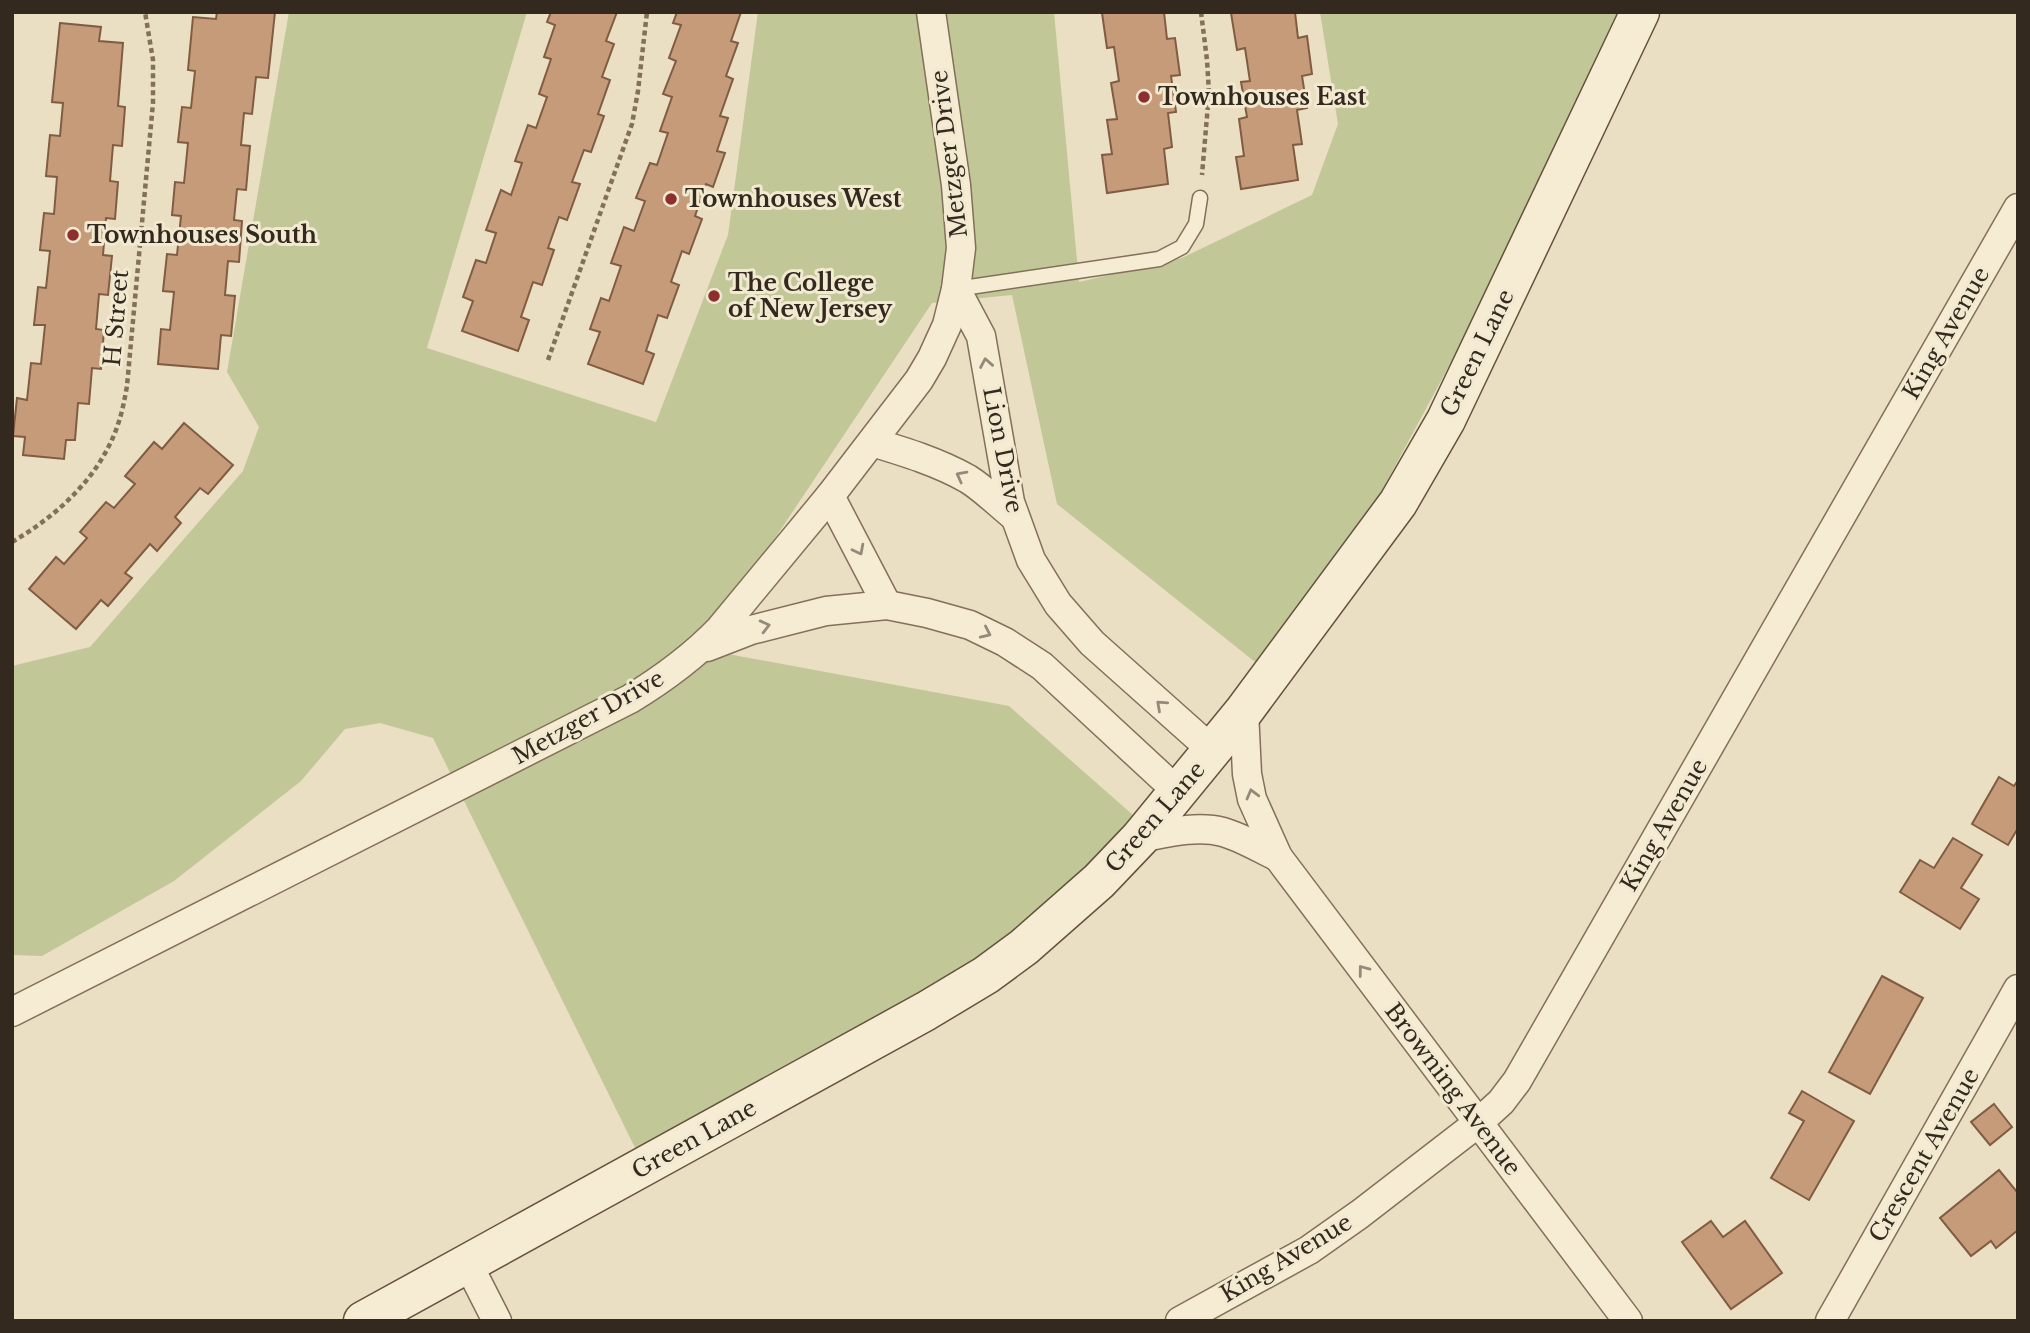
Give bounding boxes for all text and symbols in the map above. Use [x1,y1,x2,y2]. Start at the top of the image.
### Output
street label: Metzger Drive [925,69,973,239]
place label: Townhouses East [1158,83,1366,111]
marker: Townhouses East [1136,89,1152,105]
place label: Townhouses West [685,185,902,213]
marker: Townhouses West [663,191,679,207]
place label: Townhouses South [87,221,318,249]
marker: Townhouses South [65,227,81,243]
street label: King Avenue [1897,262,1995,404]
street label: H Street [98,268,134,368]
place label: The College of New Jersey [728,269,893,323]
street label: Green Lane [1434,285,1520,421]
marker: The College of New Jersey [706,288,722,304]
one-way arrow [979,357,994,368]
street label: Lion Drive [977,385,1029,515]
one-way arrow [955,470,968,484]
one-way arrow [850,543,864,556]
one-way arrow [759,620,771,634]
one-way arrow [979,625,991,639]
street label: Metzger Drive [507,664,669,770]
one-way arrow [1156,701,1169,713]
street label: King Avenue [1615,754,1713,896]
street label: Green Lane [1099,756,1211,878]
one-way arrow [1246,789,1260,801]
one-way arrow [1359,966,1372,978]
street label: Browning Avenue [1379,997,1527,1181]
street label: Crescent Avenue [1863,1063,1985,1247]
street label: Green Lane [627,1093,761,1185]
street label: King Avenue [1215,1208,1357,1308]

